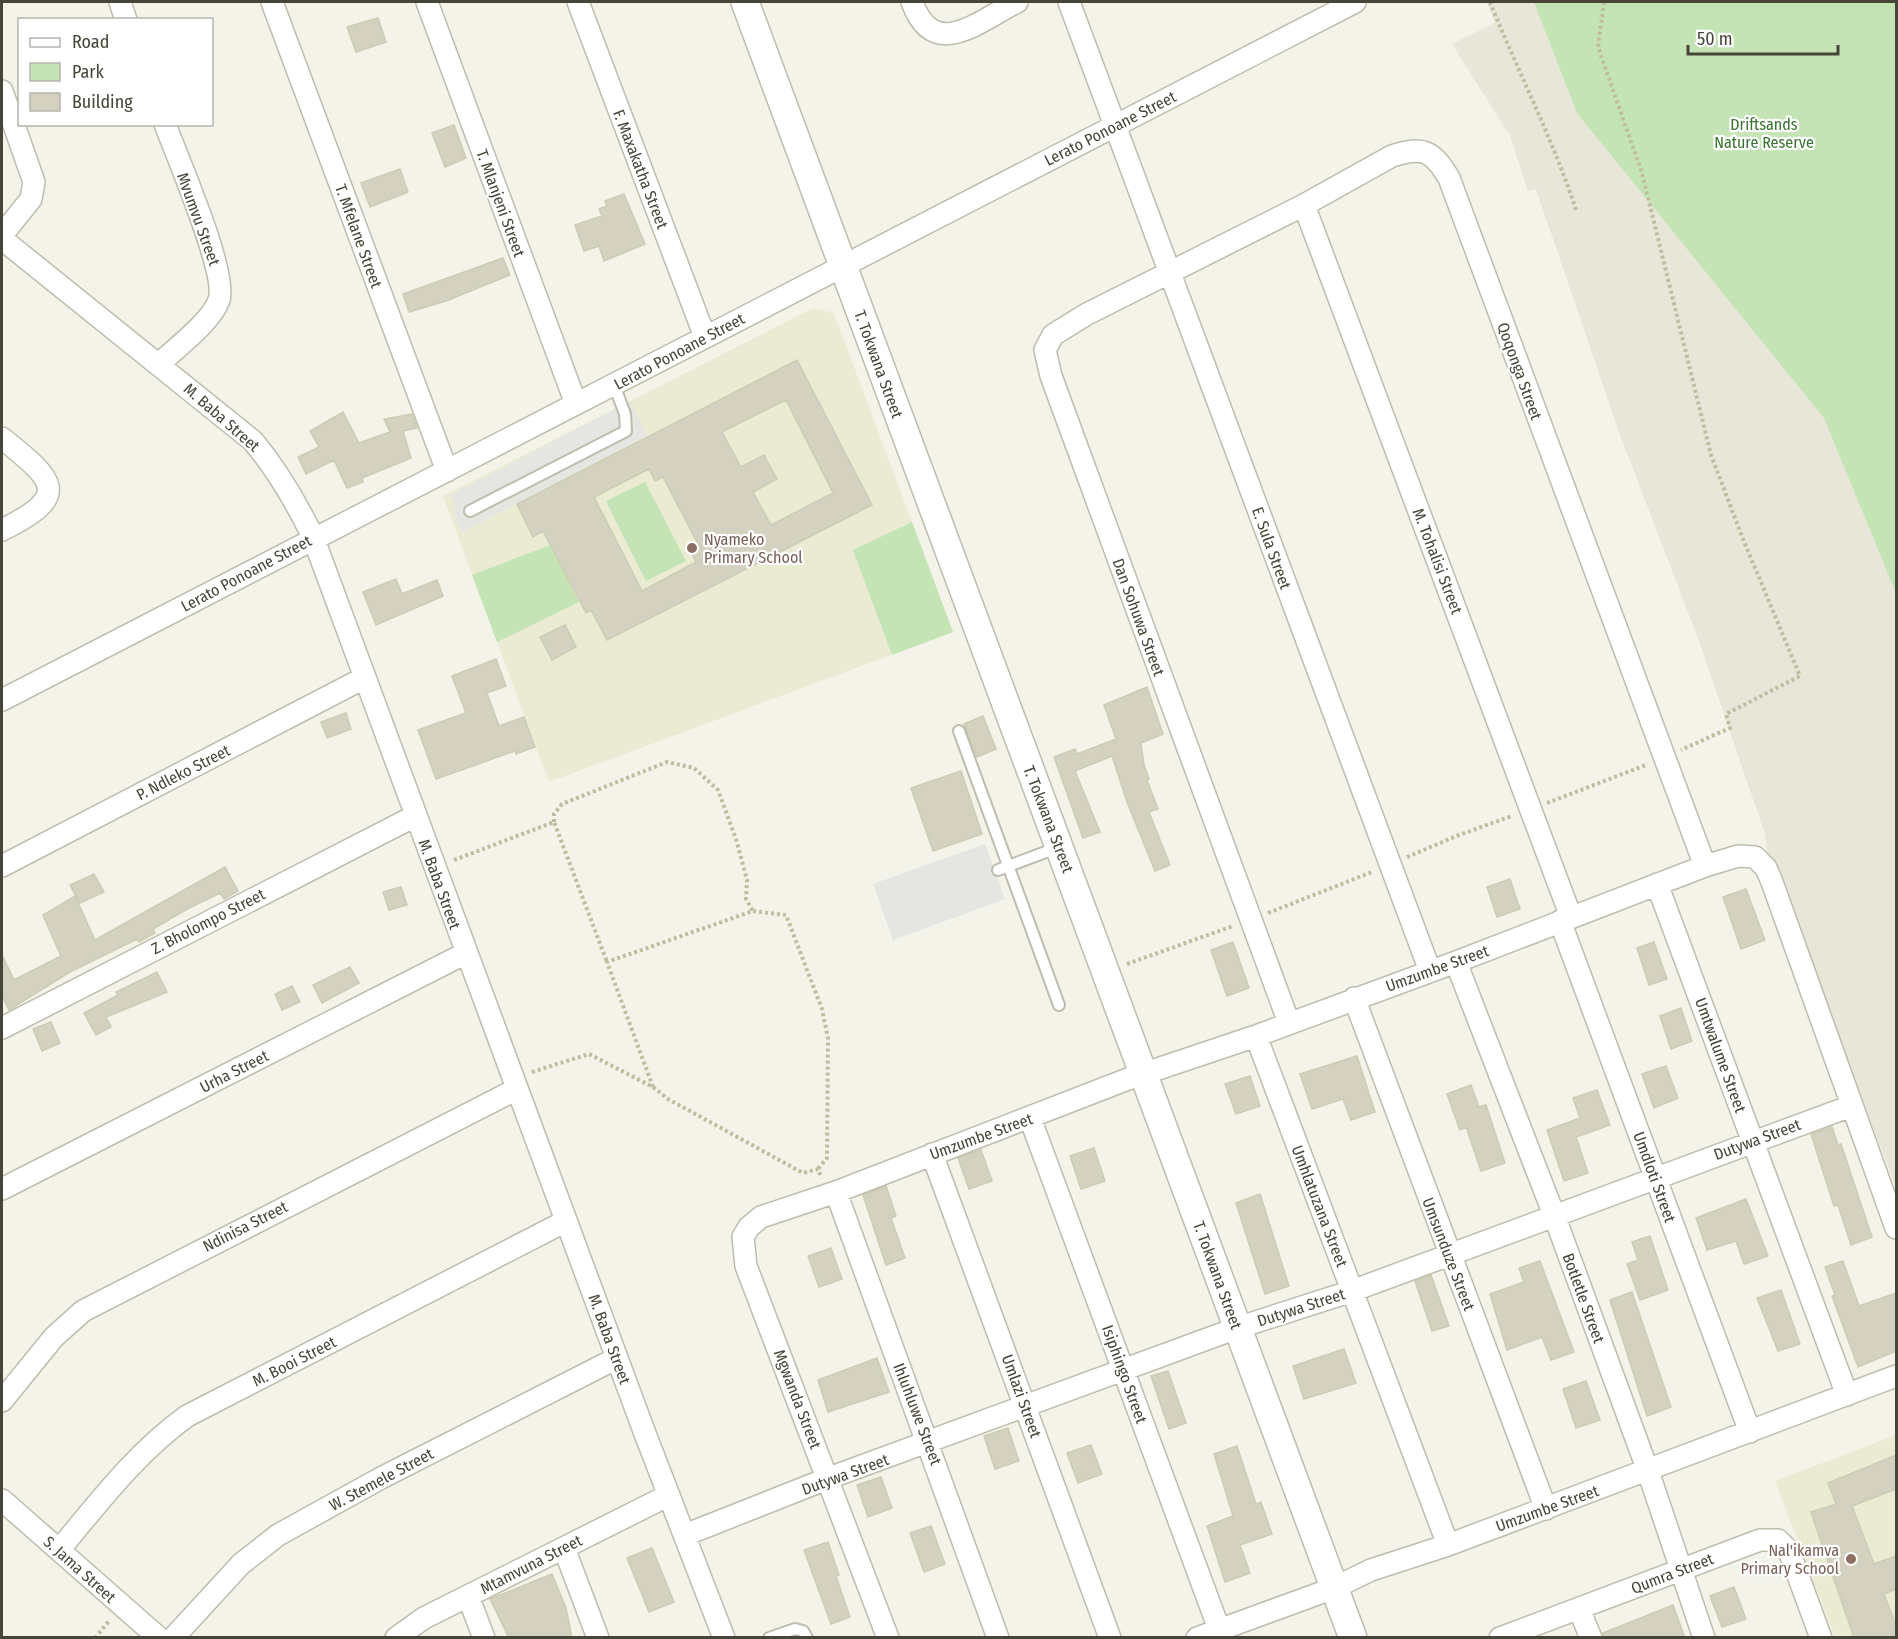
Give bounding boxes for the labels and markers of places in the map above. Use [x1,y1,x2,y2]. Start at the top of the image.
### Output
place label: Nyameko Primary School [704,530,803,567]
marker: Nyameko Primary School [685,541,699,555]
place label: Nal'ikamva Primary School [1740,1541,1839,1578]
marker: Nal'ikamva Primary School [1844,1552,1858,1566]

